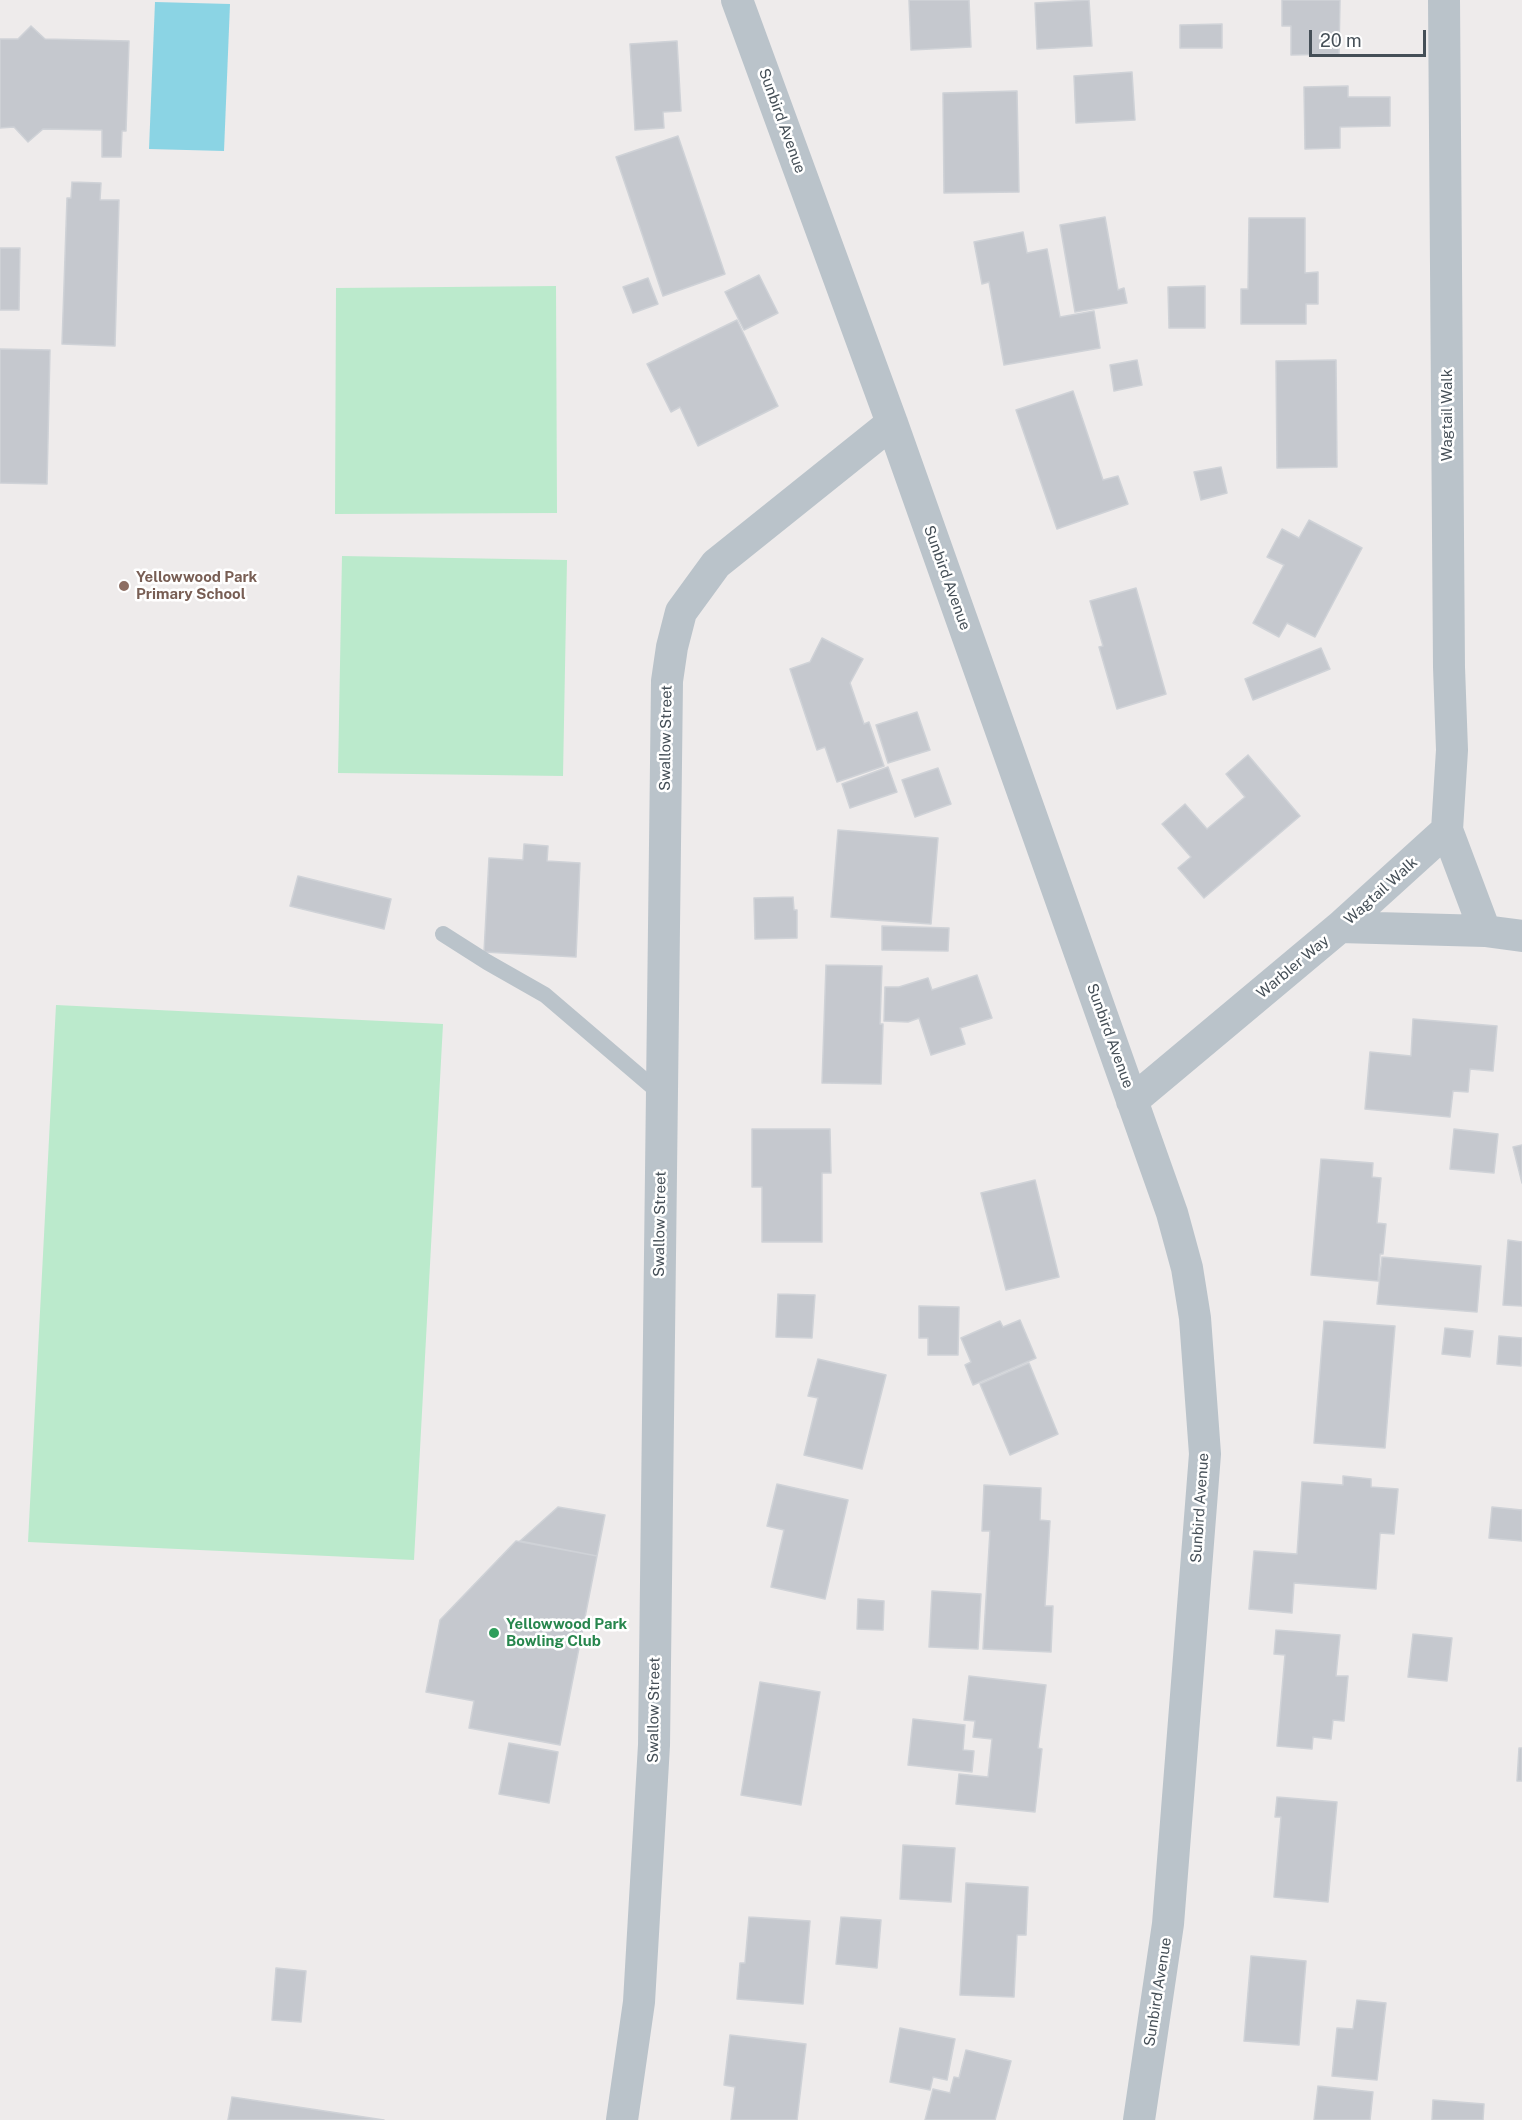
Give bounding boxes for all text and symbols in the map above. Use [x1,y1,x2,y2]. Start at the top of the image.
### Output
scale bar [1312,18,1429,56]
text: 20 m [1320,30,1362,51]
street label: Sunbird Avenue [755,66,809,176]
street label: Wagtail Walk [1438,369,1456,461]
street label: Sunbird Avenue [920,523,974,633]
place label: Yellowwood Park Primary School [136,568,257,603]
marker: Yellowwood Park Primary School [117,579,131,593]
street label: Swallow Street [656,685,676,791]
street label: Wagtail Walk [1341,853,1421,929]
street label: Warbler Way [1253,932,1333,1002]
street label: Sunbird Avenue [1083,981,1137,1091]
street label: Swallow Street [650,1171,670,1277]
street label: Sunbird Avenue [1187,1452,1213,1564]
place label: Yellowwood Park Bowling Club [506,1615,627,1650]
marker: Yellowwood Park Bowling Club [487,1626,501,1640]
street label: Swallow Street [644,1657,664,1763]
street label: Sunbird Avenue [1140,1936,1176,2048]

